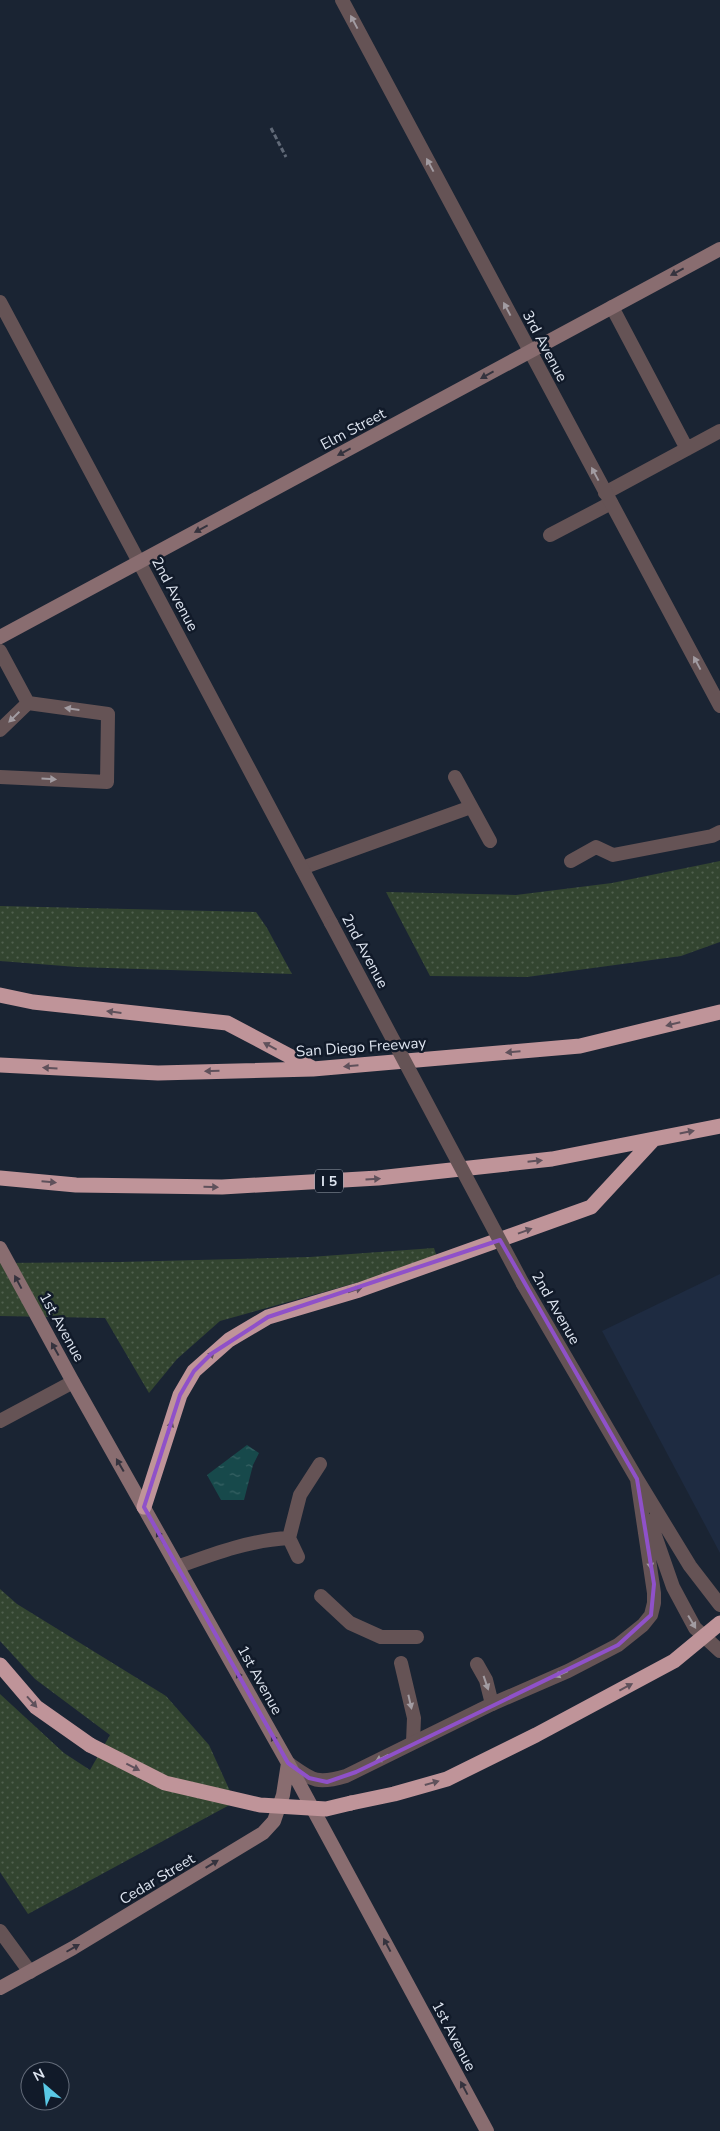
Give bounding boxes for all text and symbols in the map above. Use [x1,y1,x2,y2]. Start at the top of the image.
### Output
one-way arrow [350,15,358,29]
one-way arrow [426,159,435,172]
one-way arrow [670,268,684,276]
one-way arrow [503,301,511,316]
street label: 3rd Avenue [518,307,572,385]
one-way arrow [479,371,494,379]
street label: Elm Street [317,403,390,454]
one-way arrow [336,448,351,456]
one-way arrow [591,466,599,481]
one-way arrow [193,525,208,533]
street label: 2nd Avenue [147,553,203,635]
one-way arrow [693,656,701,670]
one-way arrow [63,705,79,713]
one-way arrow [8,711,20,723]
one-way arrow [41,776,57,784]
street label: 2nd Avenue [337,910,393,992]
one-way arrow [106,1008,122,1016]
one-way arrow [665,1020,680,1028]
street label: San Diego Freeway [295,1032,427,1062]
one-way arrow [263,1042,277,1050]
one-way arrow [505,1048,521,1056]
one-way arrow [343,1062,359,1070]
one-way arrow [41,1063,57,1071]
one-way arrow [204,1068,220,1076]
one-way arrow [680,1128,696,1136]
one-way arrow [527,1157,543,1165]
road number: I 5 [315,1170,343,1192]
one-way arrow [366,1174,382,1182]
one-way arrow [41,1179,57,1187]
one-way arrow [203,1183,219,1191]
one-way arrow [518,1227,533,1235]
street label: 2nd Avenue [527,1268,585,1348]
one-way arrow [14,1274,22,1289]
one-way arrow [348,1286,363,1294]
street label: 1st Avenue [35,1289,89,1365]
one-way arrow [50,1342,59,1355]
one-way arrow [202,1351,215,1362]
one-way arrow [166,1420,174,1435]
one-way arrow [116,1458,124,1472]
one-way arrow [156,1530,165,1543]
one-way arrow [646,1554,654,1570]
one-way arrow [688,1616,697,1629]
street label: 1st Avenue [233,1642,287,1718]
one-way arrow [554,1671,568,1679]
one-way arrow [235,1672,244,1685]
one-way arrow [482,1676,490,1691]
one-way arrow [618,1683,633,1691]
one-way arrow [26,1695,38,1707]
one-way arrow [406,1695,414,1710]
one-way arrow [271,1734,280,1748]
one-way arrow [375,1754,390,1762]
one-way arrow [126,1763,141,1771]
one-way arrow [425,1779,440,1787]
street label: Cedar Street [116,1848,199,1909]
one-way arrow [206,1860,219,1869]
one-way arrow [383,1938,391,1952]
one-way arrow [66,1943,79,1952]
street label: 1st Avenue [427,1998,481,2074]
north arrow [20,2061,70,2111]
text: N [30,2064,48,2086]
one-way arrow [460,2081,468,2095]

